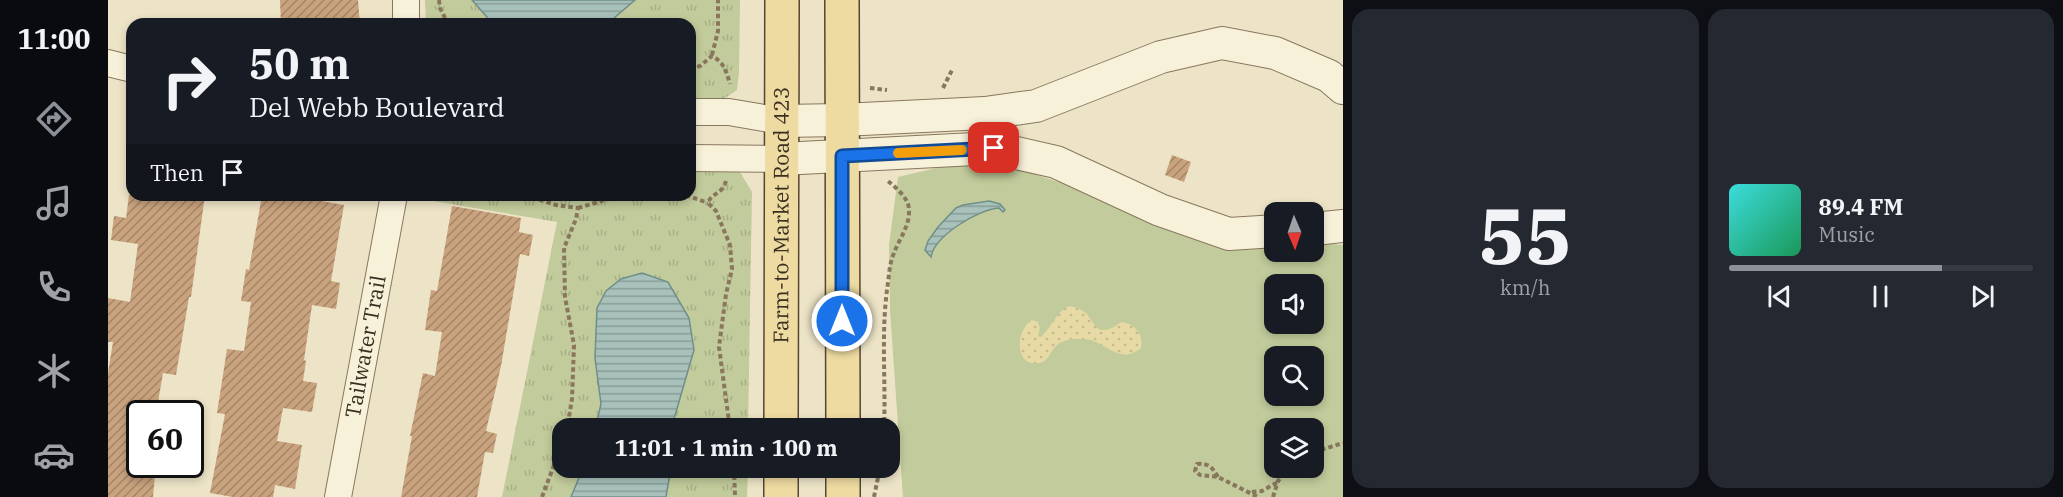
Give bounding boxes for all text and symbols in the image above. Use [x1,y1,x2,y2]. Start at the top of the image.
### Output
text: 11:00 [18,21,90,56]
text: 50 m [249,36,350,91]
icon: right [150,42,228,120]
street label: Farm-to-Market Road 423 [766,87,795,343]
text: Del Webb Boulevard [249,89,505,124]
icon: directions [33,98,75,140]
pin [968,122,1019,173]
icon: arrive [977,131,1010,164]
icon: arrive [216,156,249,189]
text: Then [150,158,204,187]
icon: music [33,182,75,224]
text: 55 [1478,184,1572,285]
text: 89.4 FM [1819,192,1903,221]
north arrow [1264,202,1324,262]
map controls [1264,202,1324,478]
text: Music [1819,221,1875,248]
icon: phone [33,266,75,308]
street label: Tailwater Trail [338,273,392,420]
button: sound [1264,274,1324,334]
text: km/h [1500,274,1551,301]
icon: previous [1763,280,1796,313]
icon: pause [1864,280,1897,313]
icon: next [1966,280,1999,313]
position arrow [810,289,874,353]
button: search [1264,346,1324,406]
icon: climate [33,350,75,392]
speed limit sign: 60 [126,400,204,478]
button: layers [1264,418,1324,478]
text: 11:01 · 1 min · 100 m [614,433,838,462]
icon: car [33,434,75,476]

